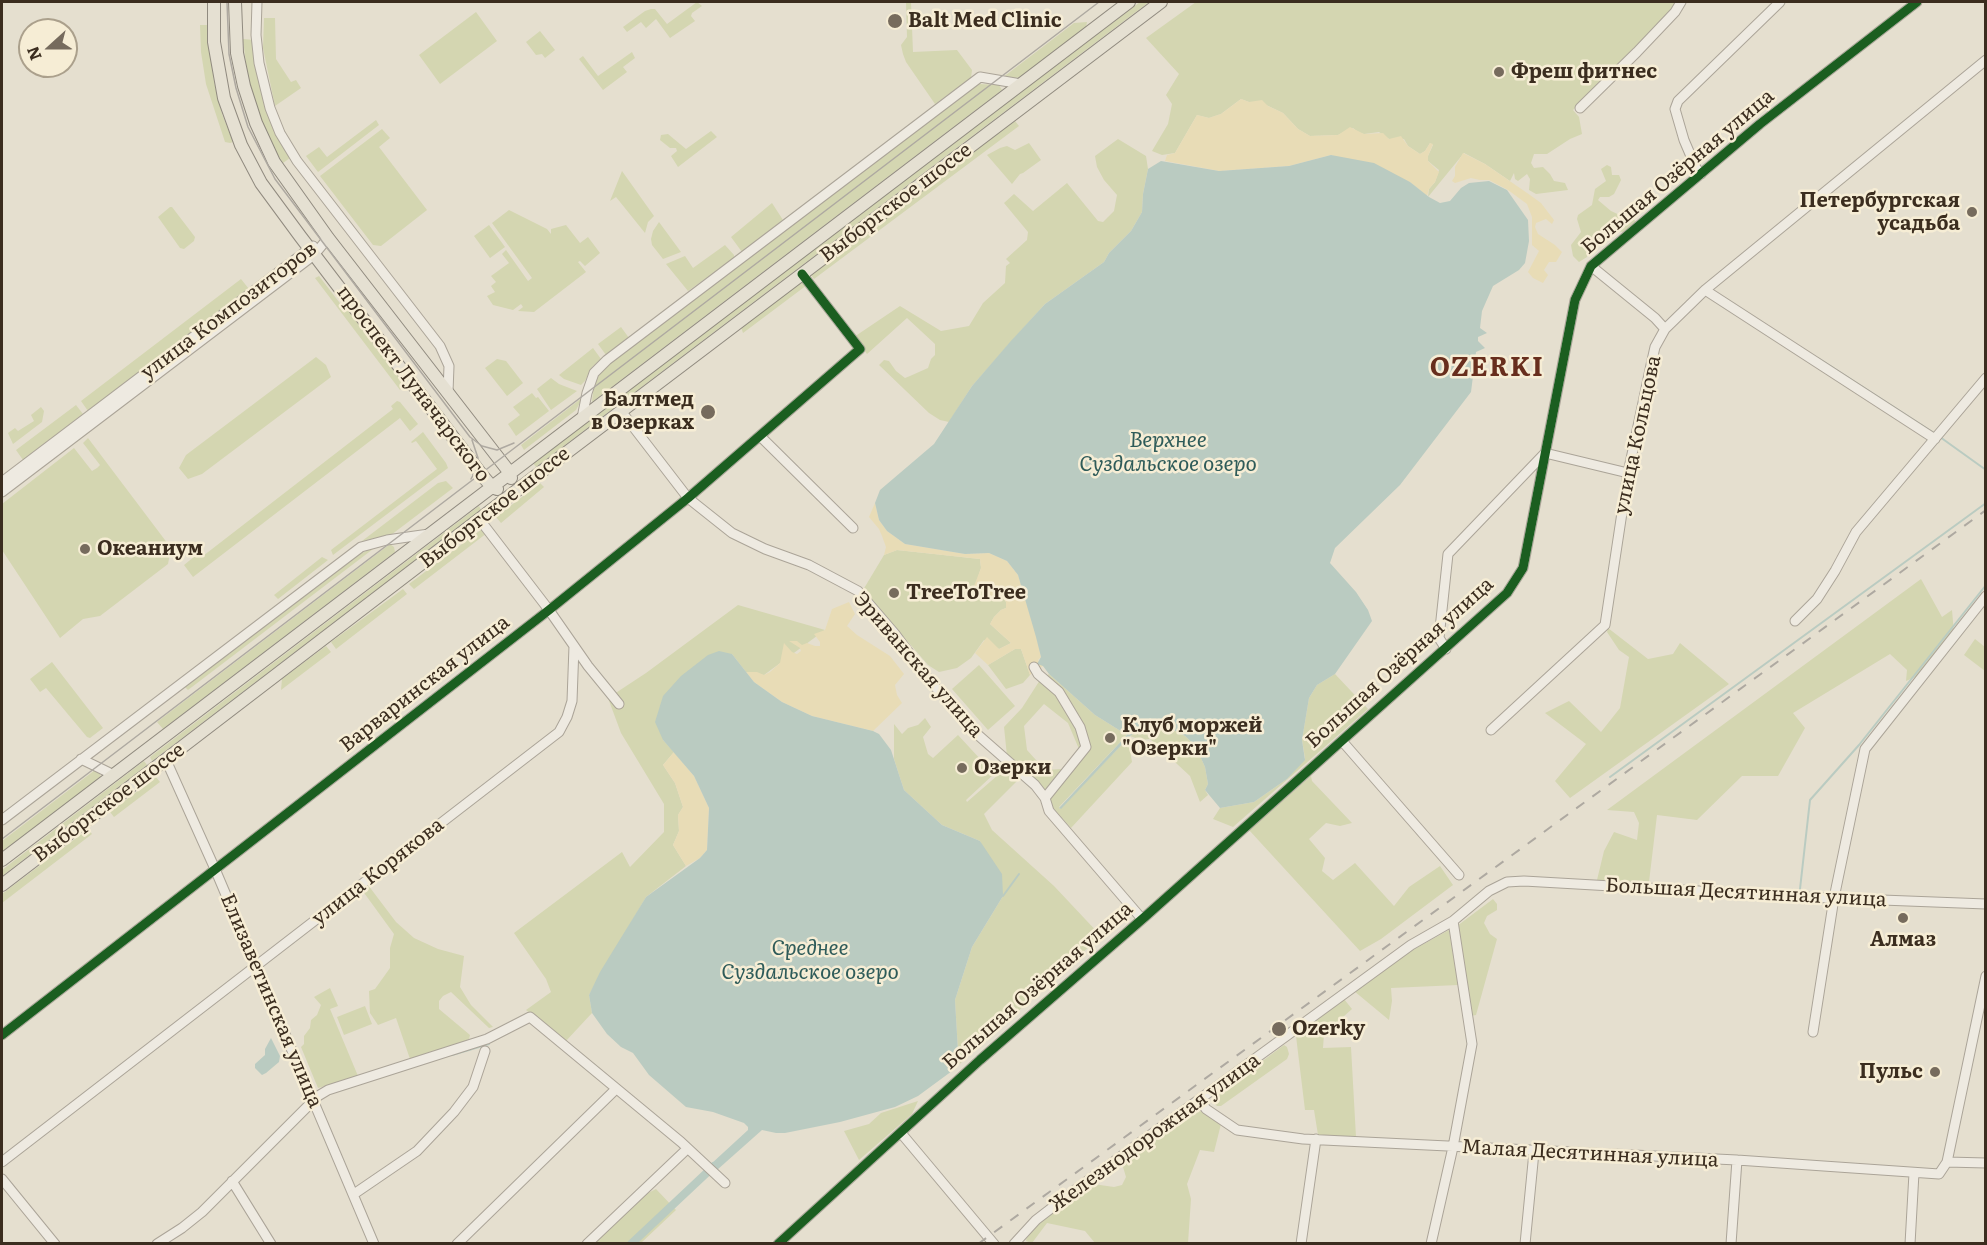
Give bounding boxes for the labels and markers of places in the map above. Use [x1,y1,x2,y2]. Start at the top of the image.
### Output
place label: Balt Med Clinic [908,9,1062,33]
marker: Balt Med Clinic [886,12,904,30]
place label: Фреш фитнес [1511,60,1657,84]
marker: Фреш фитнес [1492,65,1506,79]
place label: Петербургская усадьба [1800,189,1960,236]
marker: Петербургская усадьба [1965,205,1979,219]
place label: Балтмед в Озерках [591,388,694,435]
marker: Балтмед в Озерках [699,403,717,421]
place label: Океаниум [97,537,203,561]
marker: Океаниум [78,542,92,556]
place label: TreeToTree [906,581,1026,605]
marker: TreeToTree [887,586,901,600]
place label: Клуб моржей "Озерки" [1122,714,1262,761]
marker: Клуб моржей "Озерки" [1103,731,1117,745]
place label: Озерки [974,756,1051,780]
marker: Озерки [955,761,969,775]
marker: Алмаз [1896,911,1910,925]
place label: Алмаз [1870,928,1936,952]
place label: Ozerky [1292,1017,1365,1041]
marker: Ozerky [1270,1020,1288,1038]
place label: Пульс [1859,1060,1923,1084]
marker: Пульс [1928,1065,1942,1079]

